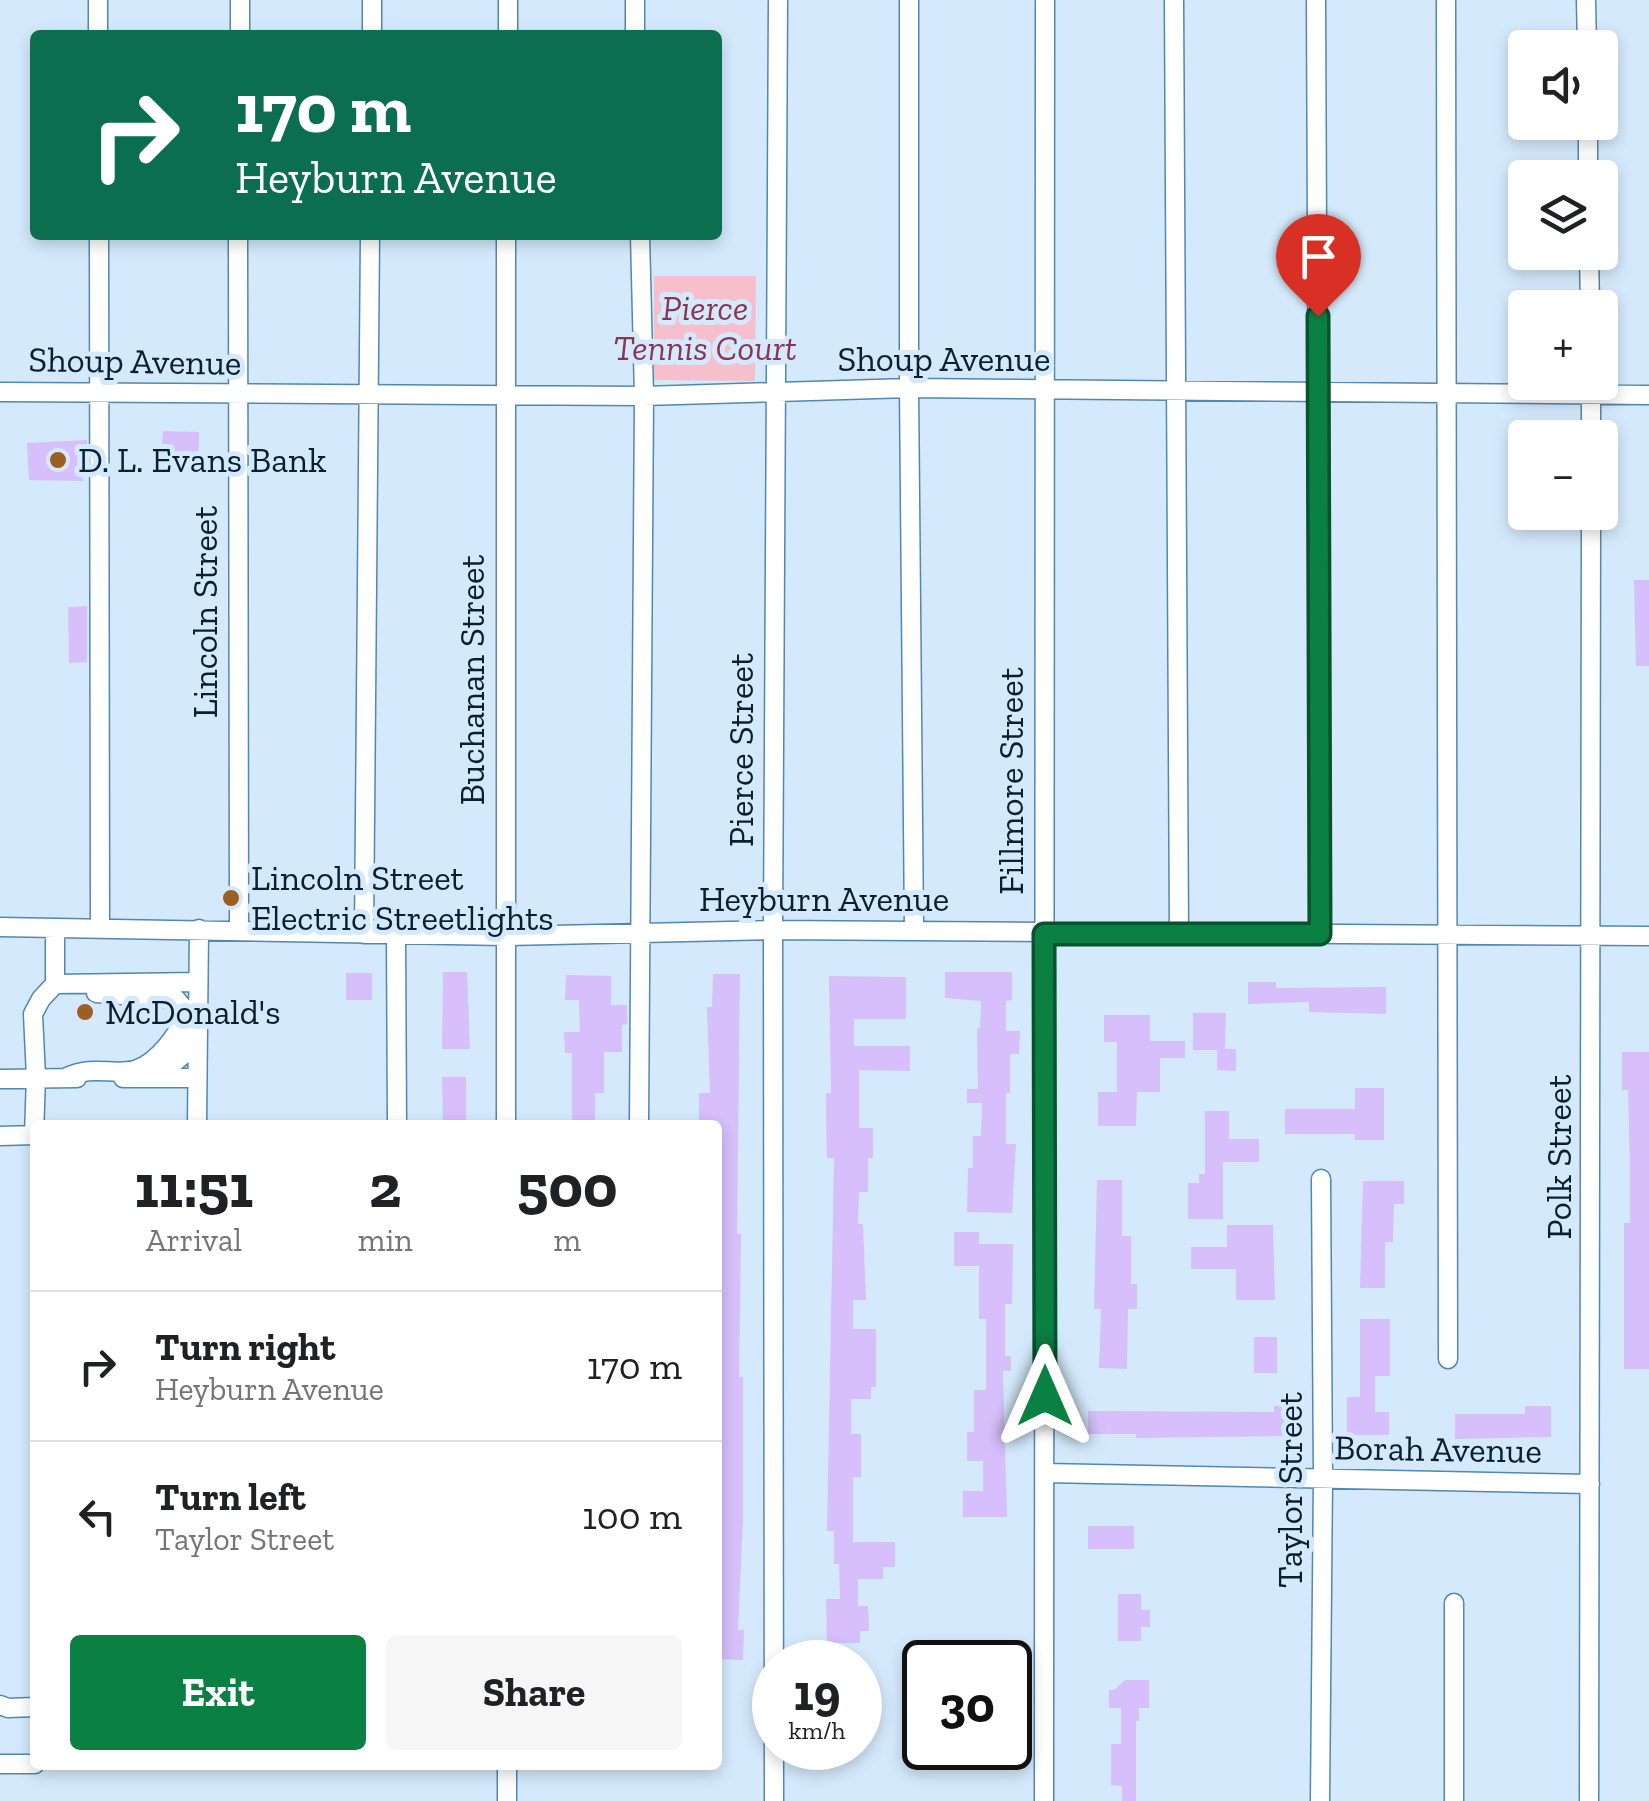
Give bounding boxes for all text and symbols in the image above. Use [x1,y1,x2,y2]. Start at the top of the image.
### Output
map controls [1508,30,1618,530]
button: sound [1508,30,1618,140]
text: 170 m [235,66,411,150]
icon: right [70,70,200,200]
text: Heyburn Avenue [235,151,557,205]
button: layers [1508,160,1618,270]
pin [1276,214,1361,317]
icon: arrive [1291,229,1346,284]
park label: Pierce Tennis Court [613,287,797,369]
button: + [1508,290,1618,400]
street label: Shoup Avenue [28,338,242,384]
street label: Shoup Avenue [838,338,1050,380]
button: − [1508,420,1618,530]
place label: D. L. Evans Bank [78,439,326,481]
marker: D. L. Evans Bank [47,449,69,471]
street label: Lincoln Street [184,506,226,718]
street label: Buchanan Street [451,555,493,805]
street label: Pierce Street [720,653,762,847]
street label: Fillmore Street [990,667,1032,895]
place label: Lincoln Street Electric Streetlights [251,857,554,939]
street label: Heyburn Avenue [699,878,949,920]
marker: Lincoln Street Electric Streetlights [220,887,242,909]
place label: McDonald's [105,991,281,1033]
marker: McDonald's [74,1001,96,1023]
street label: Polk Street [1538,1075,1580,1239]
text: 11:51 [134,1150,253,1222]
text: 2 [369,1150,401,1222]
text: 500 [517,1150,618,1222]
text: Arrival [146,1221,242,1259]
text: min [358,1221,413,1259]
text: m [554,1221,581,1259]
text: Turn right [155,1324,335,1370]
icon: right [70,1339,125,1394]
text: 170 m [587,1343,682,1389]
position arrow [993,1344,1097,1448]
text: Heyburn Avenue [155,1370,384,1408]
street label: Taylor Street [1269,1392,1311,1588]
street label: Borah Avenue [1334,1426,1542,1472]
text: Turn left [155,1474,306,1520]
icon: left [70,1489,125,1544]
text: 100 m [582,1493,682,1539]
text: Taylor Street [155,1520,334,1558]
button: Exit [70,1635,366,1750]
button: Share [386,1635,682,1750]
speed limit sign: 30 [902,1640,1032,1770]
text: 19 [794,1663,840,1723]
text: km/h [788,1715,846,1745]

